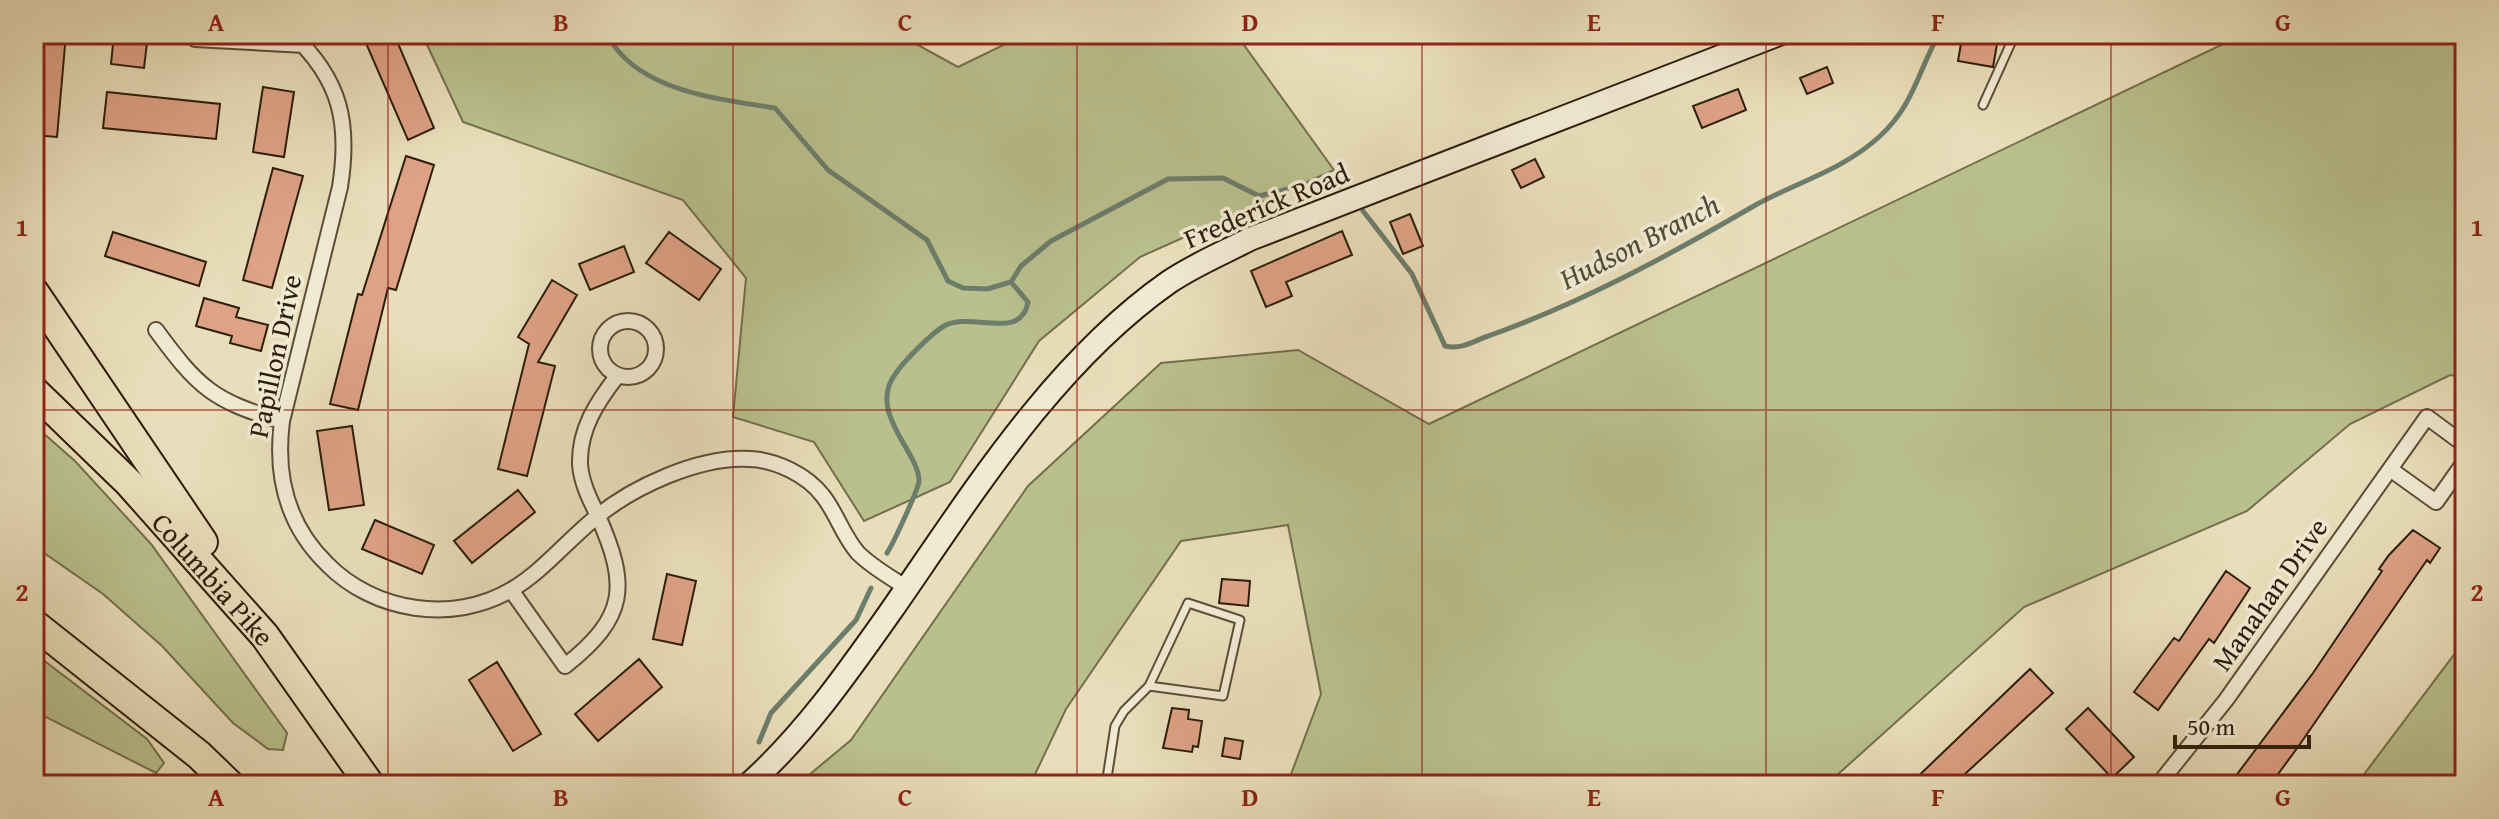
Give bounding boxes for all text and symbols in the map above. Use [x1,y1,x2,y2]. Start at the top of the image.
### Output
text: A [208,2,225,41]
text: B [553,2,569,41]
text: C [898,2,912,41]
text: D [1242,2,1258,41]
text: E [1587,2,1601,41]
text: F [1931,2,1945,41]
text: G [2275,2,2291,41]
street label: Frederick Road [1177,152,1355,258]
water label: Hudson Branch [1550,182,1727,301]
text: 1 [15,207,29,246]
text: 1 [2470,207,2484,246]
street label: Papillon Drive [237,271,311,441]
street label: Columbia Pike [143,502,285,654]
street label: Manahan Drive [2201,509,2337,679]
text: 2 [15,572,29,611]
text: 2 [2470,572,2484,611]
scale bar [2175,699,2309,749]
text: 50 m [2187,709,2235,744]
text: A [208,777,225,816]
text: B [553,777,569,816]
text: C [898,777,912,816]
text: D [1242,777,1258,816]
text: E [1587,777,1601,816]
text: F [1931,777,1945,816]
text: G [2275,777,2291,816]

